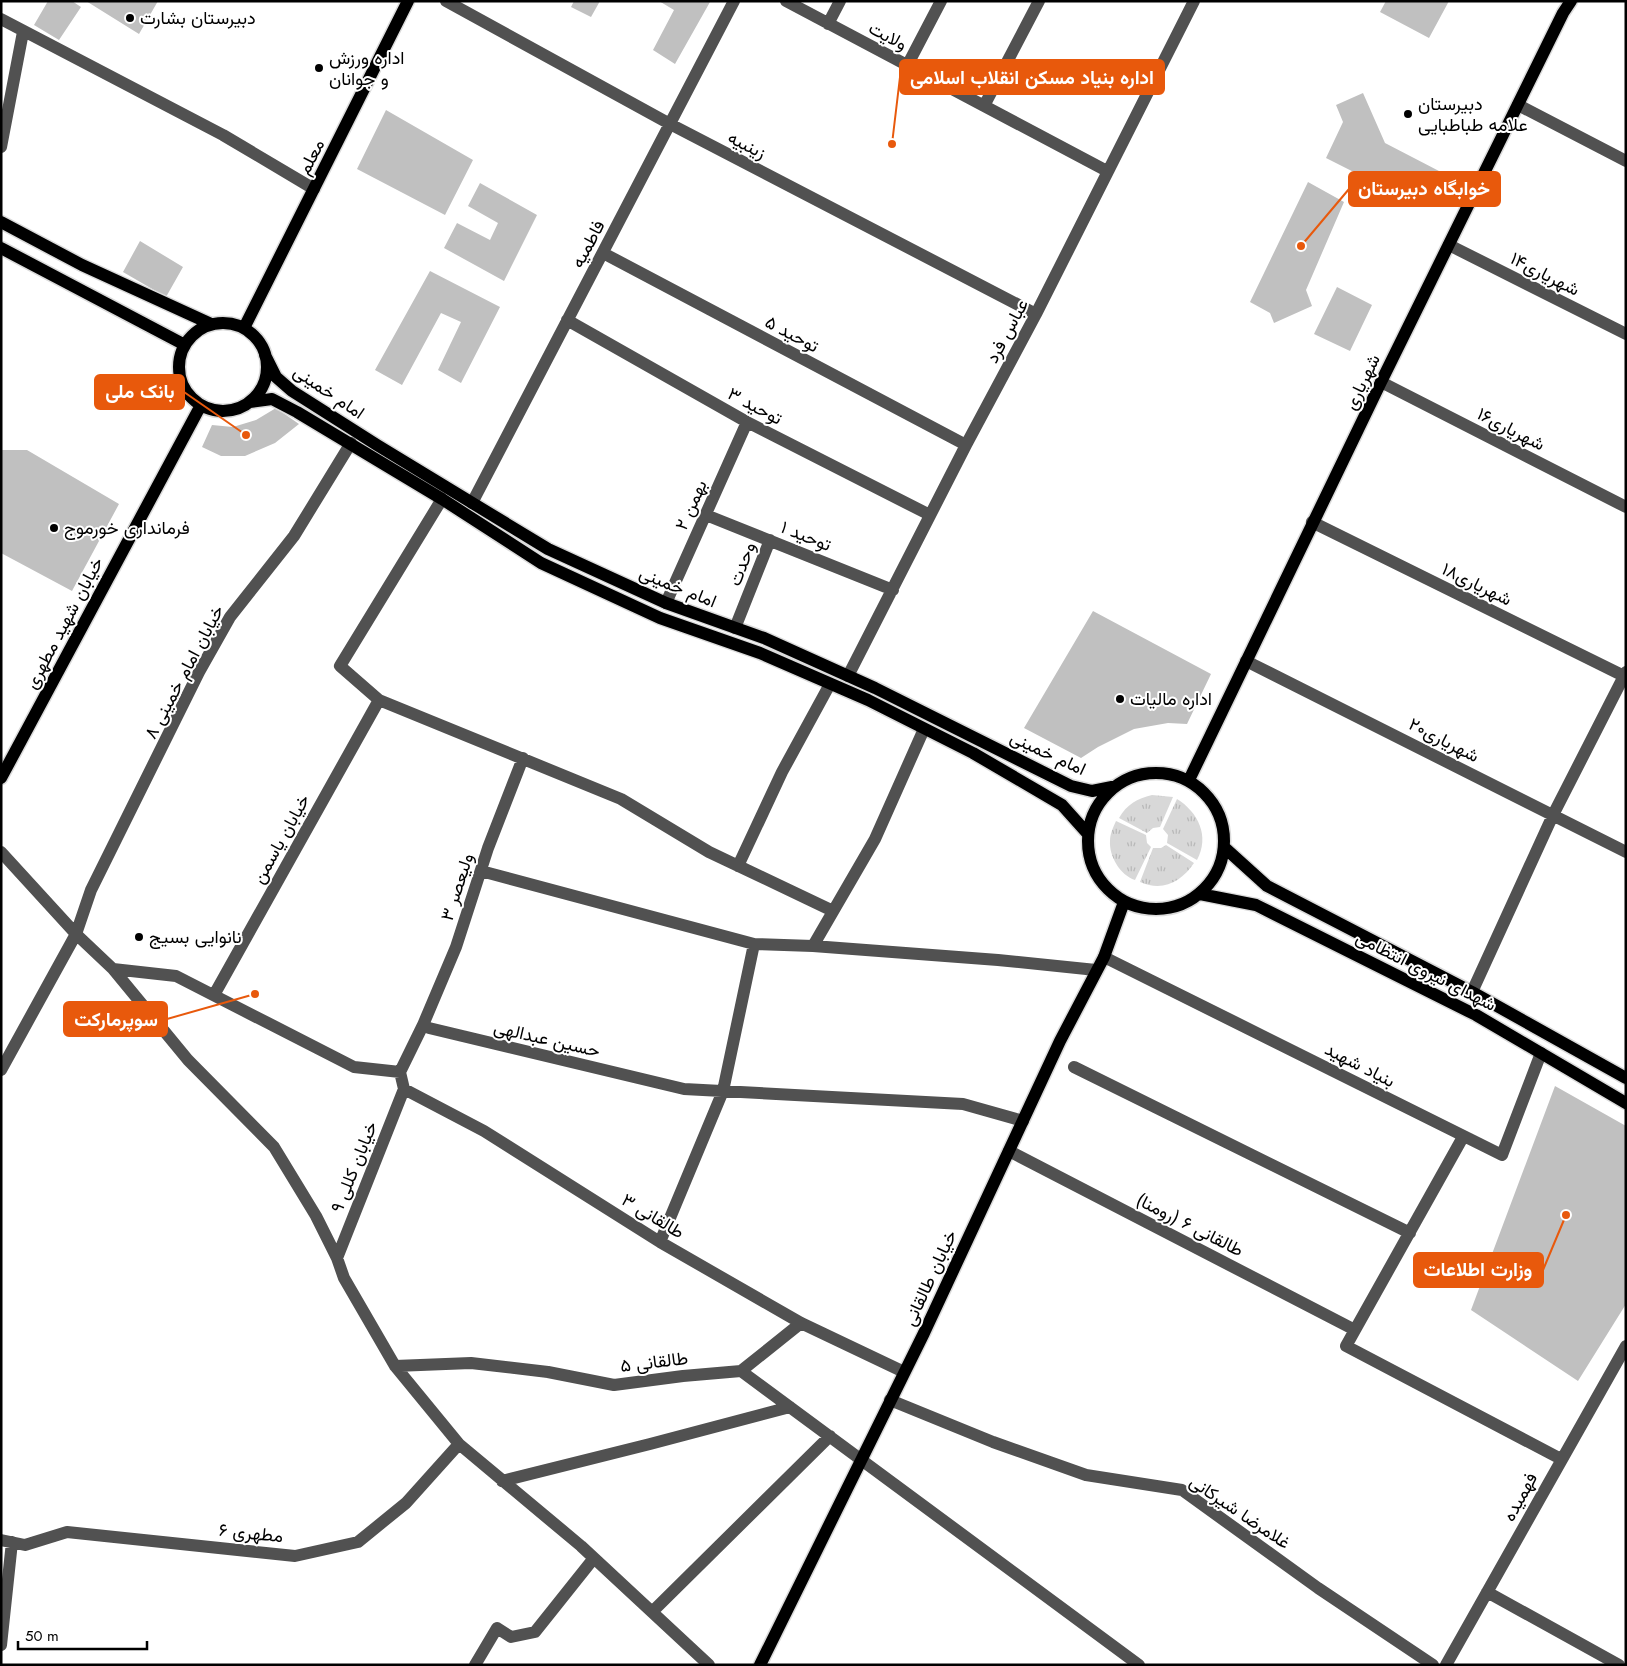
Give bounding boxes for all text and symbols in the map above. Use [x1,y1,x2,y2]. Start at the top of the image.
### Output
place label: دبیرستان بشارت [140,5,256,31]
marker: دبیرستان بشارت [124,12,136,24]
street label: ولایت [864,15,912,57]
place label: اداره ورزش و جوانان [329,45,404,92]
callout: اداره بنیاد مسکن انقلاب اسلامی [900,60,1164,94]
marker: اداره ورزش و جوانان [313,62,325,74]
text: اداره بنیاد مسکن انقلاب اسلامی [910,64,1154,91]
place label: دبیرستان علامه طباطبایی [1418,91,1528,138]
marker: دبیرستان علامه طباطبایی [1402,108,1414,120]
street label: زینبیه [723,124,771,166]
street label: معلم [291,135,331,179]
callout: خوابگاه دبیرستان [1349,172,1500,206]
text: خوابگاه دبیرستان [1358,175,1490,202]
street label: فاطمیه [565,215,611,273]
street label: شهریاری۱۴ [1506,245,1584,303]
street label: عباس فرد [979,294,1035,368]
street label: توحید ۵ [760,309,824,359]
street label: شهریاری [1337,350,1387,414]
street label: امام خمینی [288,359,370,425]
callout: بانک ملی [95,375,184,409]
text: بانک ملی [105,378,175,405]
street label: توحید ۳ [723,381,787,431]
street label: شهریاری۱۶ [1472,401,1550,457]
street label: بهمن ۲ [668,476,714,534]
street label: توحید ۱ [777,514,835,558]
place label: فرمانداری خورموج [64,515,190,541]
marker: فرمانداری خورموج [48,522,60,534]
street label: وحدت [722,538,762,590]
street label: خیابان شهید مطهری [18,552,110,694]
street label: شهریاری۱۸ [1438,556,1516,612]
street label: امام خمینی [635,560,721,614]
street label: خیابان امام خمینی ۸ [138,600,230,744]
place label: اداره مالیات [1130,686,1212,712]
marker: اداره مالیات [1114,693,1126,705]
street label: شهریاری۲۰ [1404,711,1484,769]
street label: امام خمینی [1006,724,1090,782]
street label: خیابان یاسمن [246,790,316,888]
street label: ولیعصر ۳ [434,850,480,924]
place label: نانوایی بسیج [149,924,242,950]
street label: شهدای نیروی انتظامی [1351,924,1501,1018]
marker: نانوایی بسیج [133,931,145,943]
callout: سوپرمارکت [64,1002,167,1036]
text: سوپرمارکت [74,1006,158,1033]
street label: حسین عبدالهی [491,1014,603,1064]
street label: بنیاد شهید [1320,1036,1400,1094]
street label: خیابان کللی ۹ [324,1118,384,1216]
street label: طالقانی ۳ [617,1187,689,1245]
street label: طالقانی ۶ (رومنا) [1132,1187,1248,1263]
street label: خیابان طالقانی [896,1226,964,1330]
callout: وزارت اطلاعات [1414,1253,1543,1287]
text: وزارت اطلاعات [1424,1256,1533,1283]
street label: طالقانی ۵ [619,1345,689,1379]
street label: فهمیده [1496,1468,1544,1526]
street label: غلامرضا شیرکانی [1184,1469,1296,1555]
street label: مطهری ۶ [218,1517,284,1549]
scale bar [18,1618,146,1650]
text: 50 m [25,1625,59,1647]

